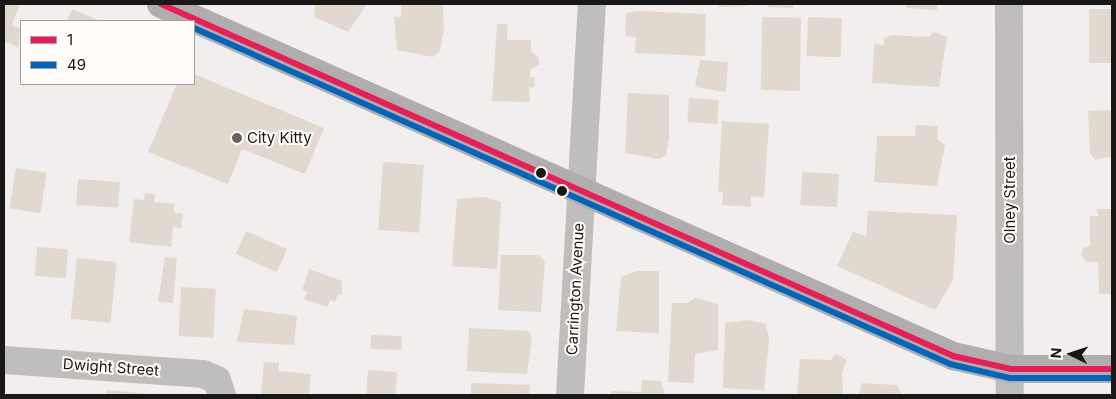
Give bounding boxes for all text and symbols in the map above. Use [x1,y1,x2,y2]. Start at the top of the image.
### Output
legend [20,20,195,85]
text: 1 [67,30,73,49]
text: 49 [67,55,86,74]
place label: City Kitty [247,129,312,147]
marker: City Kitty [231,132,243,144]
street label: Olney Street [1001,156,1019,244]
unlabelled marker [536,168,546,178]
unlabelled marker [557,186,567,196]
street label: Carrington Avenue [563,222,587,356]
north arrow [1046,329,1096,379]
text: N [1047,347,1064,359]
street label: Dwight Street [62,355,160,379]

